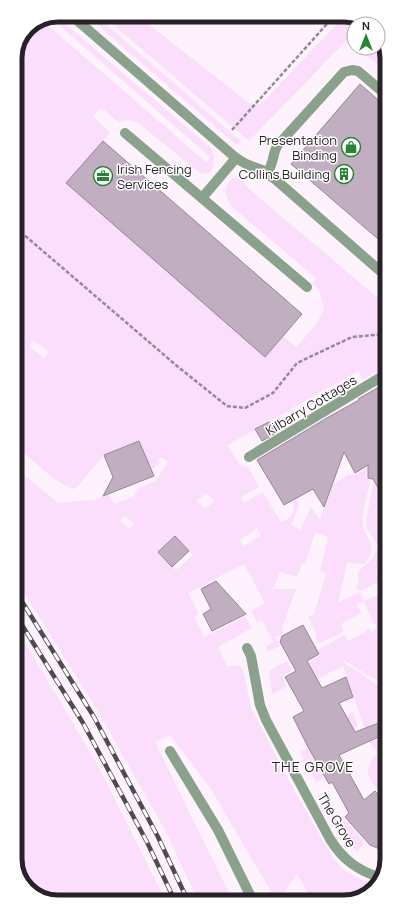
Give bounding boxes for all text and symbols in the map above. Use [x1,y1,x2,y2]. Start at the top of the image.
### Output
north arrow [346,16,386,56]
text: N [362,18,370,33]
place label: Presentation Binding [259,131,337,164]
shop icon: Presentation Binding [340,136,362,158]
place label: Irish Fencing Services [117,160,192,193]
building icon: Collins Building [333,163,355,185]
office icon: Irish Fencing Services [92,165,114,187]
place label: Collins Building [239,165,330,183]
street label: Kilbarry Cottages [262,371,360,439]
district label: THE GROVE [272,757,354,776]
street label: The Grove [314,789,361,851]

